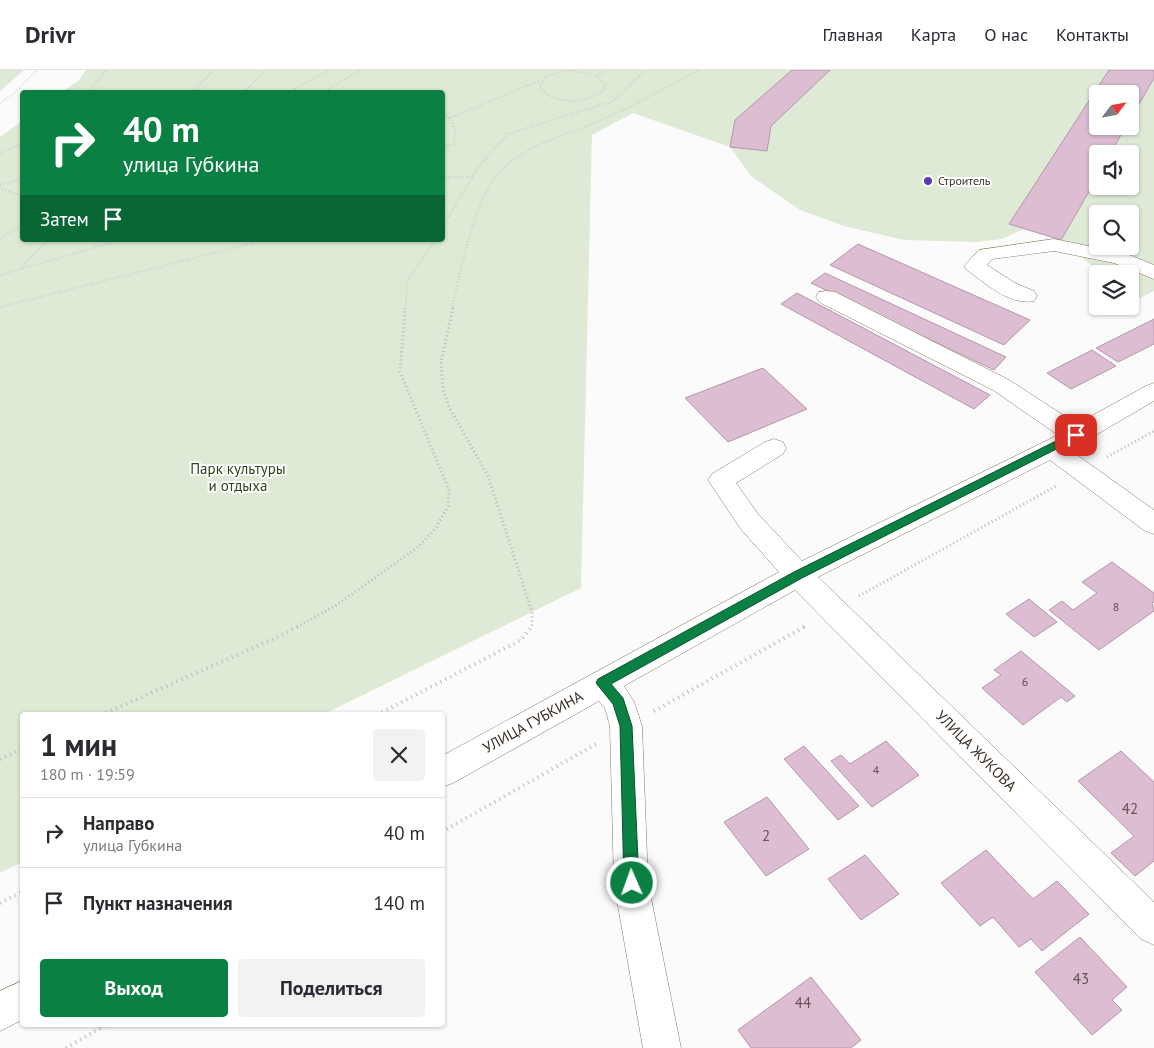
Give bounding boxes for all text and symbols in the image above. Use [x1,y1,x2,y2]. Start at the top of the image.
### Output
text: Drivr [25,19,75,50]
text: Главная [822,23,883,46]
text: Карта [911,23,956,46]
text: О нас [984,23,1028,46]
text: Контакты [1056,23,1129,46]
north arrow [1089,85,1139,135]
map controls [1089,85,1139,315]
text: 40 m [123,106,200,152]
icon: right [40,110,105,175]
button: sound [1089,145,1139,195]
text: улица Губкина [123,150,260,178]
place label: Строитель [938,173,991,188]
marker: Строитель [922,175,934,187]
icon: arrive [99,205,127,233]
button: search [1089,205,1139,255]
text: Затем [40,207,89,231]
button: layers [1089,265,1139,315]
pin [1055,414,1097,456]
icon: arrive [1062,421,1090,449]
park label: Парк культуры и отдыха [190,459,286,495]
house number: 8 [1113,599,1119,614]
house number: 6 [1022,674,1028,689]
street label: УЛИЦА ГУБКИНА [479,686,586,757]
street label: УЛИЦА ЖУКОВА [932,706,1021,795]
text: 1 мин [40,725,117,764]
button: close [373,729,425,781]
house number: 4 [873,762,880,777]
text: 180 m · 19:59 [40,764,135,784]
house number: 42 [1122,799,1138,818]
text: Направо [83,811,154,835]
icon: right [40,819,68,847]
text: 40 m [384,821,425,845]
house number: 2 [762,826,770,845]
text: улица Губкина [83,835,182,855]
position arrow [605,856,657,908]
icon: arrive [40,889,68,917]
text: Пункт назначения [83,891,233,915]
text: 140 m [373,891,425,915]
button: Выход [40,959,228,1017]
button: Поделиться [238,959,425,1017]
house number: 43 [1073,969,1089,988]
house number: 44 [795,993,811,1012]

